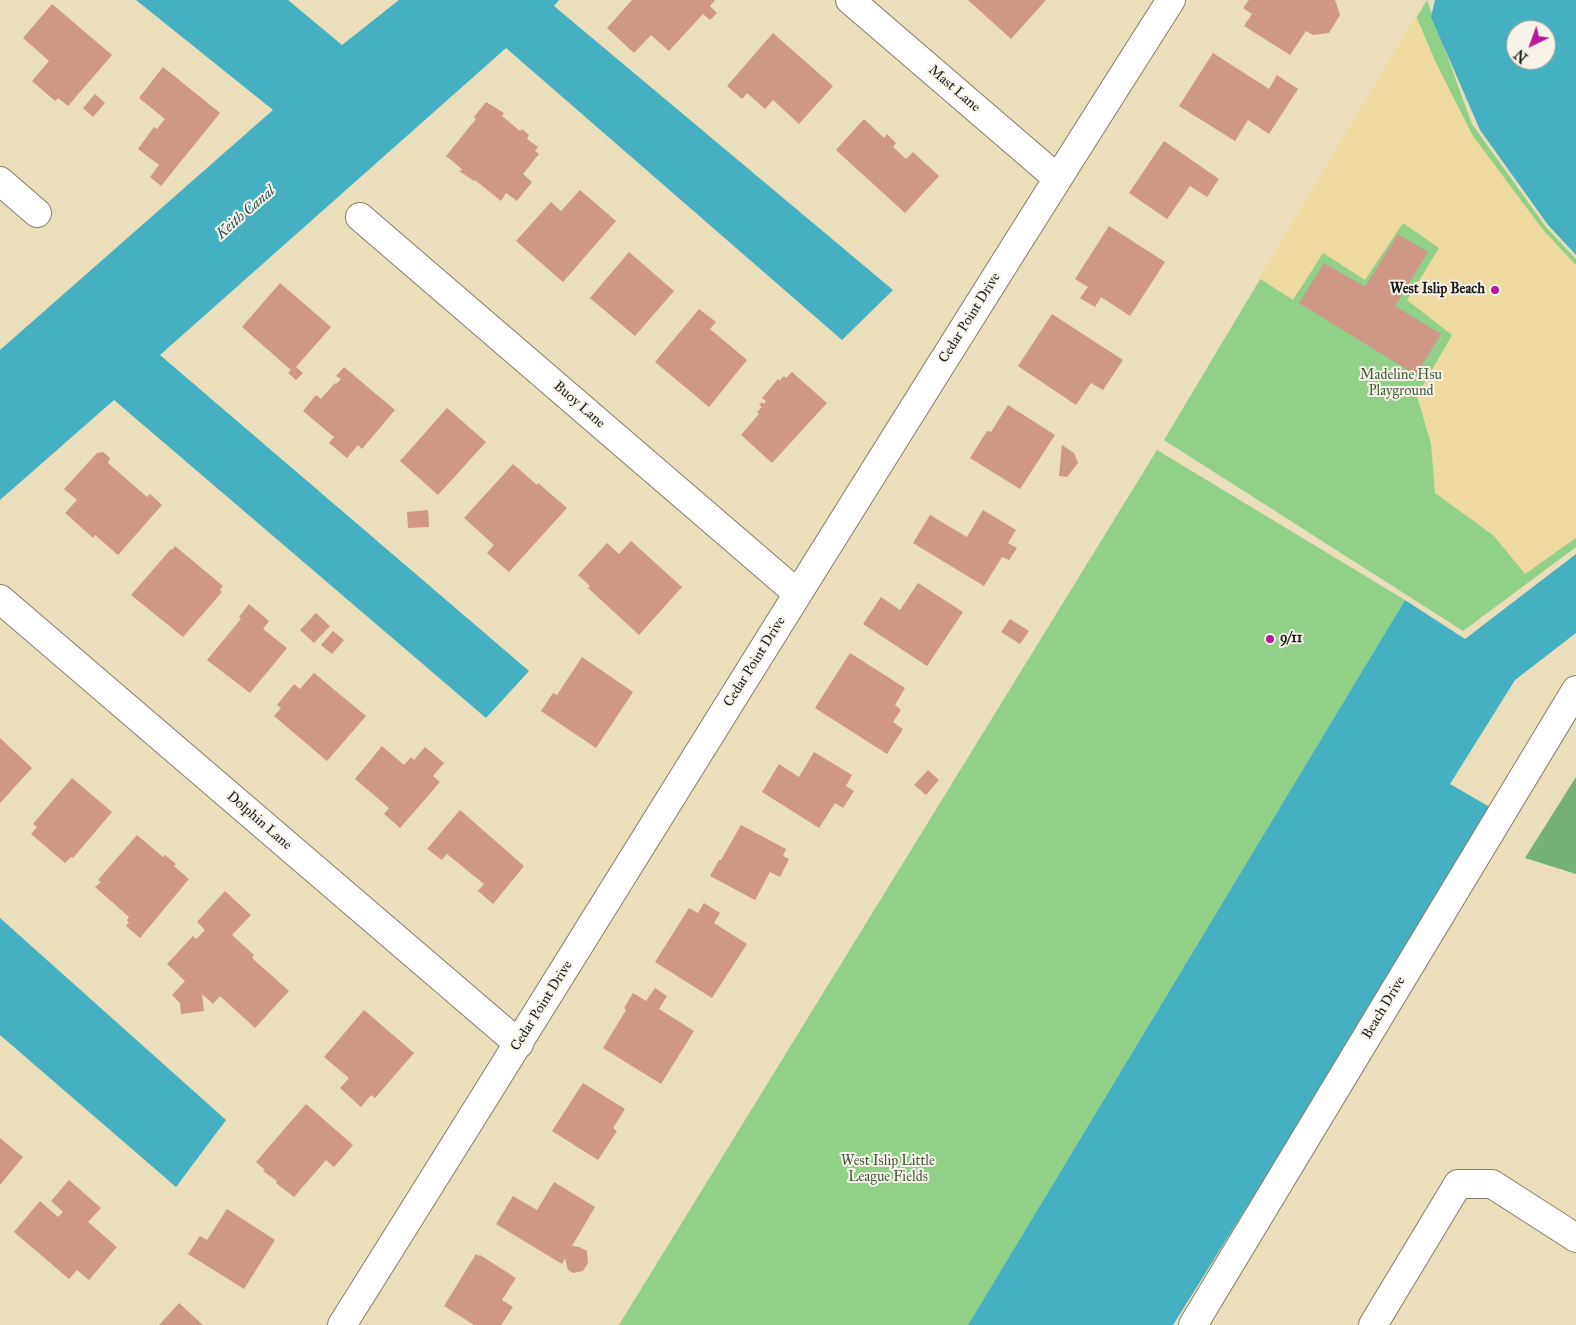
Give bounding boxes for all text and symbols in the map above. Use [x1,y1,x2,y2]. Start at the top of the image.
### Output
north arrow [1506,20,1556,70]
text: N [1511,45,1531,66]
street label: Mast Lane [925,62,983,116]
water label: Keith Canal [213,183,279,243]
street label: Cedar Point Drive [936,270,1004,366]
place label: West Islip Beach [1390,282,1485,298]
marker: West Islip Beach [1489,284,1501,296]
park label: Madeline Hsu Playground [1360,368,1442,401]
street label: Buoy Lane [550,378,608,432]
street label: Cedar Point Drive [721,614,789,710]
place label: 9/11 [1280,631,1302,647]
marker: 9/11 [1264,633,1276,645]
street label: Dolphin Lane [223,788,295,854]
street label: Cedar Point Drive [508,958,576,1054]
street label: Beach Drive [1359,974,1409,1042]
park label: West Islip Little League Fields [841,1154,935,1186]

